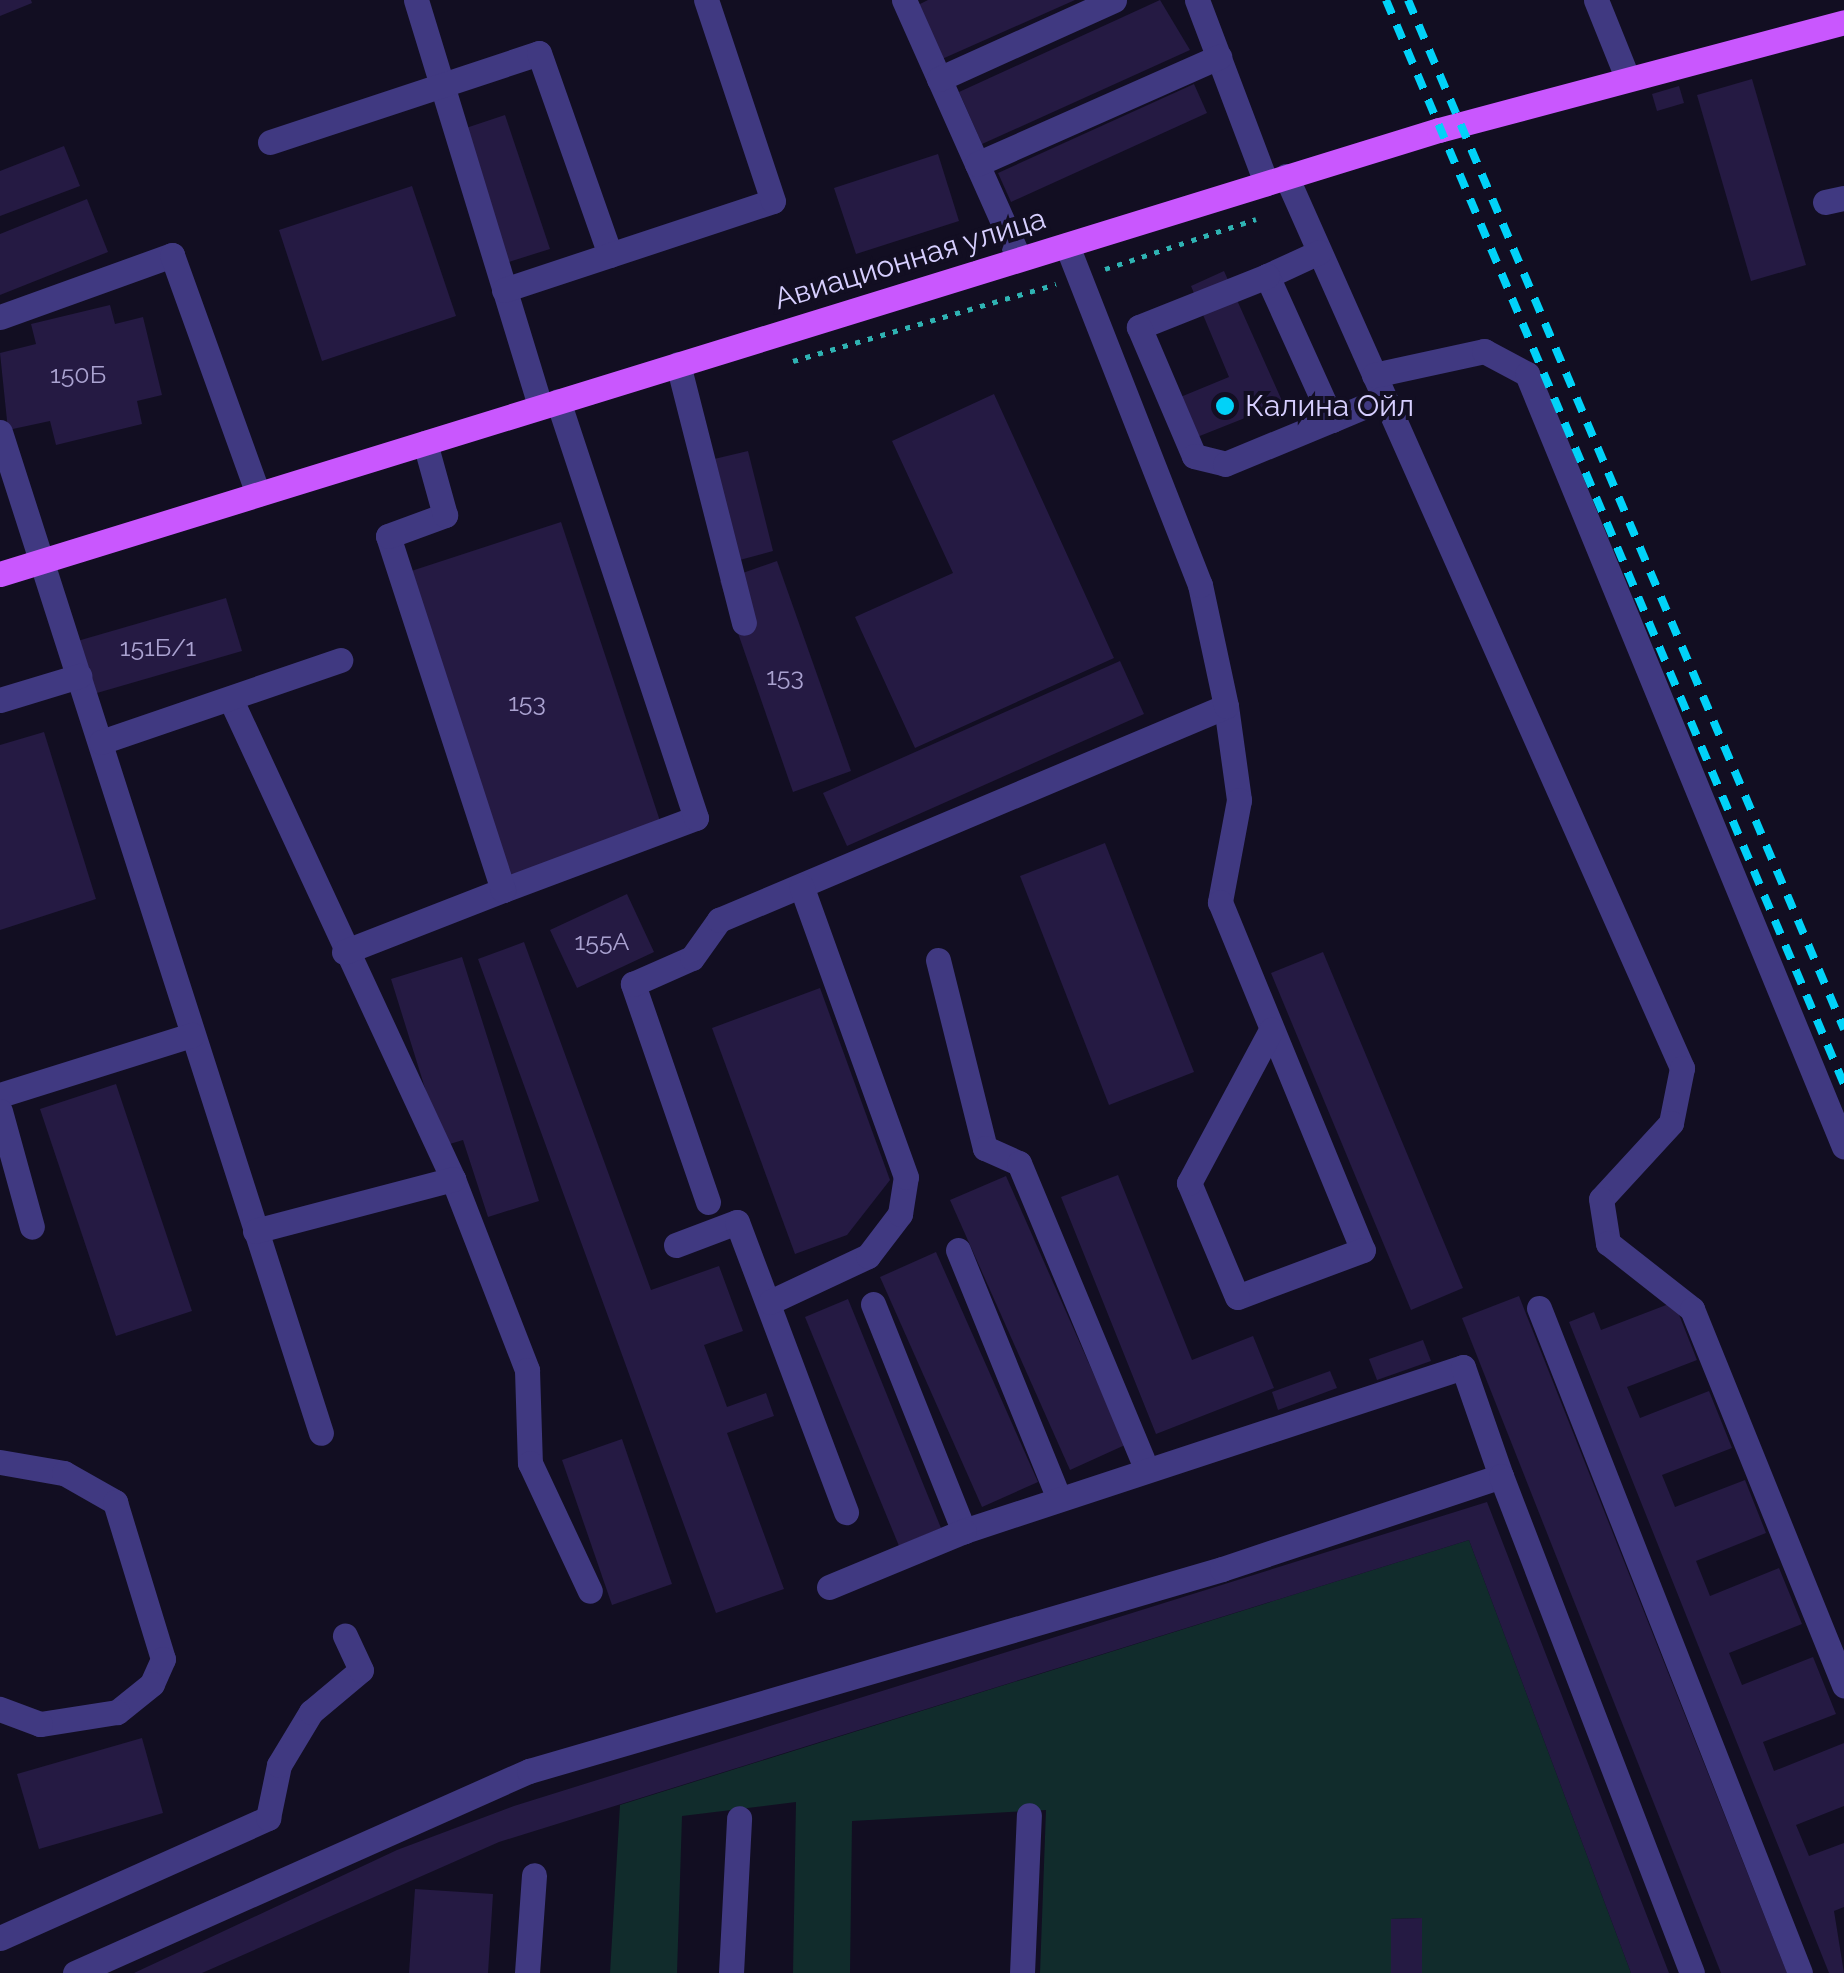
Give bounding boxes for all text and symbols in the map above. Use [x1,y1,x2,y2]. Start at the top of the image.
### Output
street label: Авиационная улица [769,200,1051,318]
house number: 150Б [50,359,106,389]
place label: Калина Ойл [1245,388,1414,424]
marker: Калина Ойл [1214,395,1236,417]
house number: 151Б/1 [120,632,196,662]
house number: 153 [766,661,804,691]
house number: 153 [508,687,546,717]
house number: 155А [575,926,629,956]

